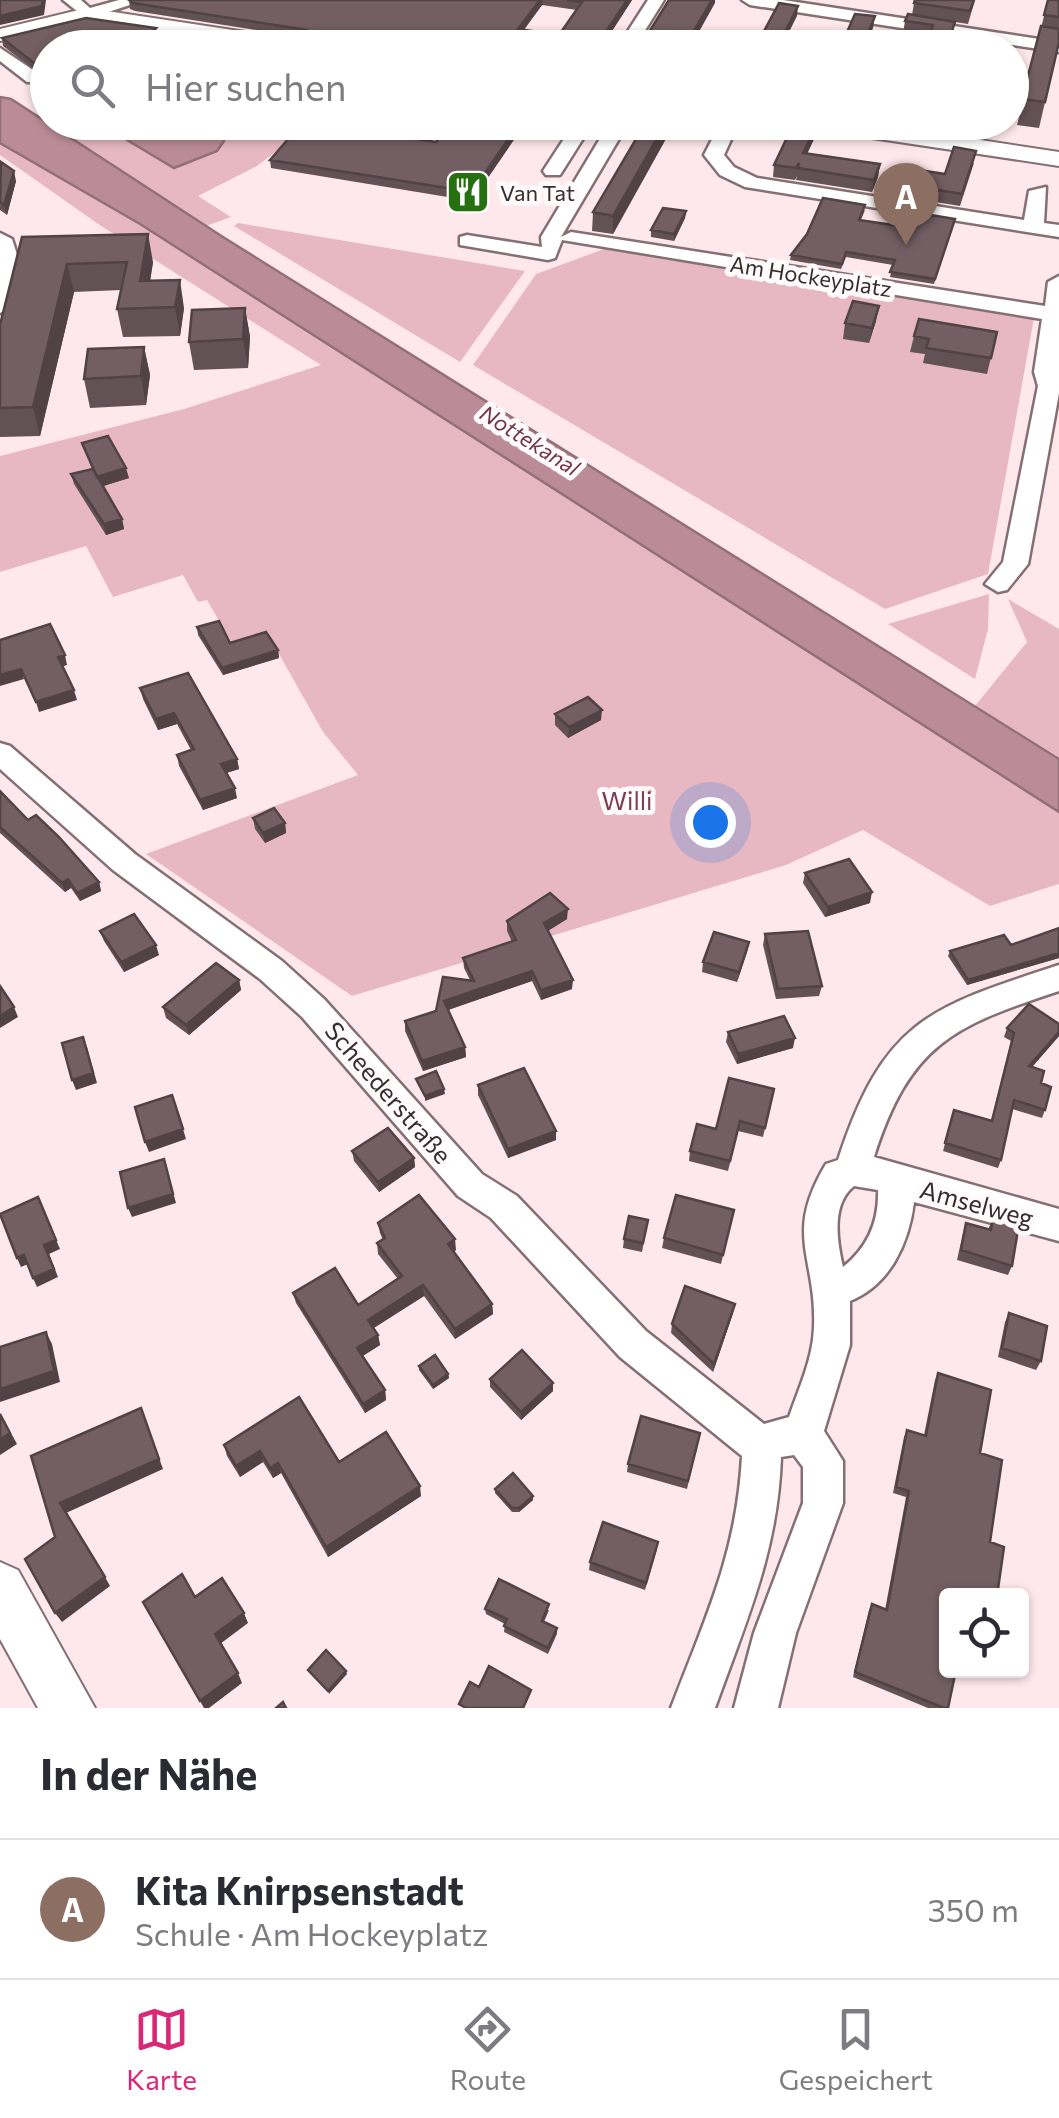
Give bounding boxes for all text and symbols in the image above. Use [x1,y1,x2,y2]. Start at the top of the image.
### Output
search box [30,30,1029,140]
icon: search [65,58,120,113]
text: Hier suchen [145,62,347,109]
pin: A [874,162,938,245]
restaurant icon: Van Tat [445,169,491,215]
place label: Van Tat [500,179,575,206]
street label: Am Hockeyplatz [728,250,894,302]
water label: Nottekanal [475,399,585,481]
park label: Willi [601,785,653,815]
your location [685,797,736,848]
street label: Scheederstraße [319,1015,459,1169]
street label: Amselweg [917,1173,1037,1233]
map controls [939,1588,1029,1678]
button: locate [939,1588,1029,1678]
text: In der Nähe [40,1747,257,1799]
text: Kita Knirpsenstadt [135,1866,464,1913]
text: A [61,1889,84,1929]
text: 350 m [927,1889,1019,1929]
text: Schule · Am Hockeyplatz [135,1913,488,1953]
tab: Karte [126,2002,197,2096]
tab: Route [450,2002,526,2096]
tab: Gespeichert [779,2002,933,2096]

